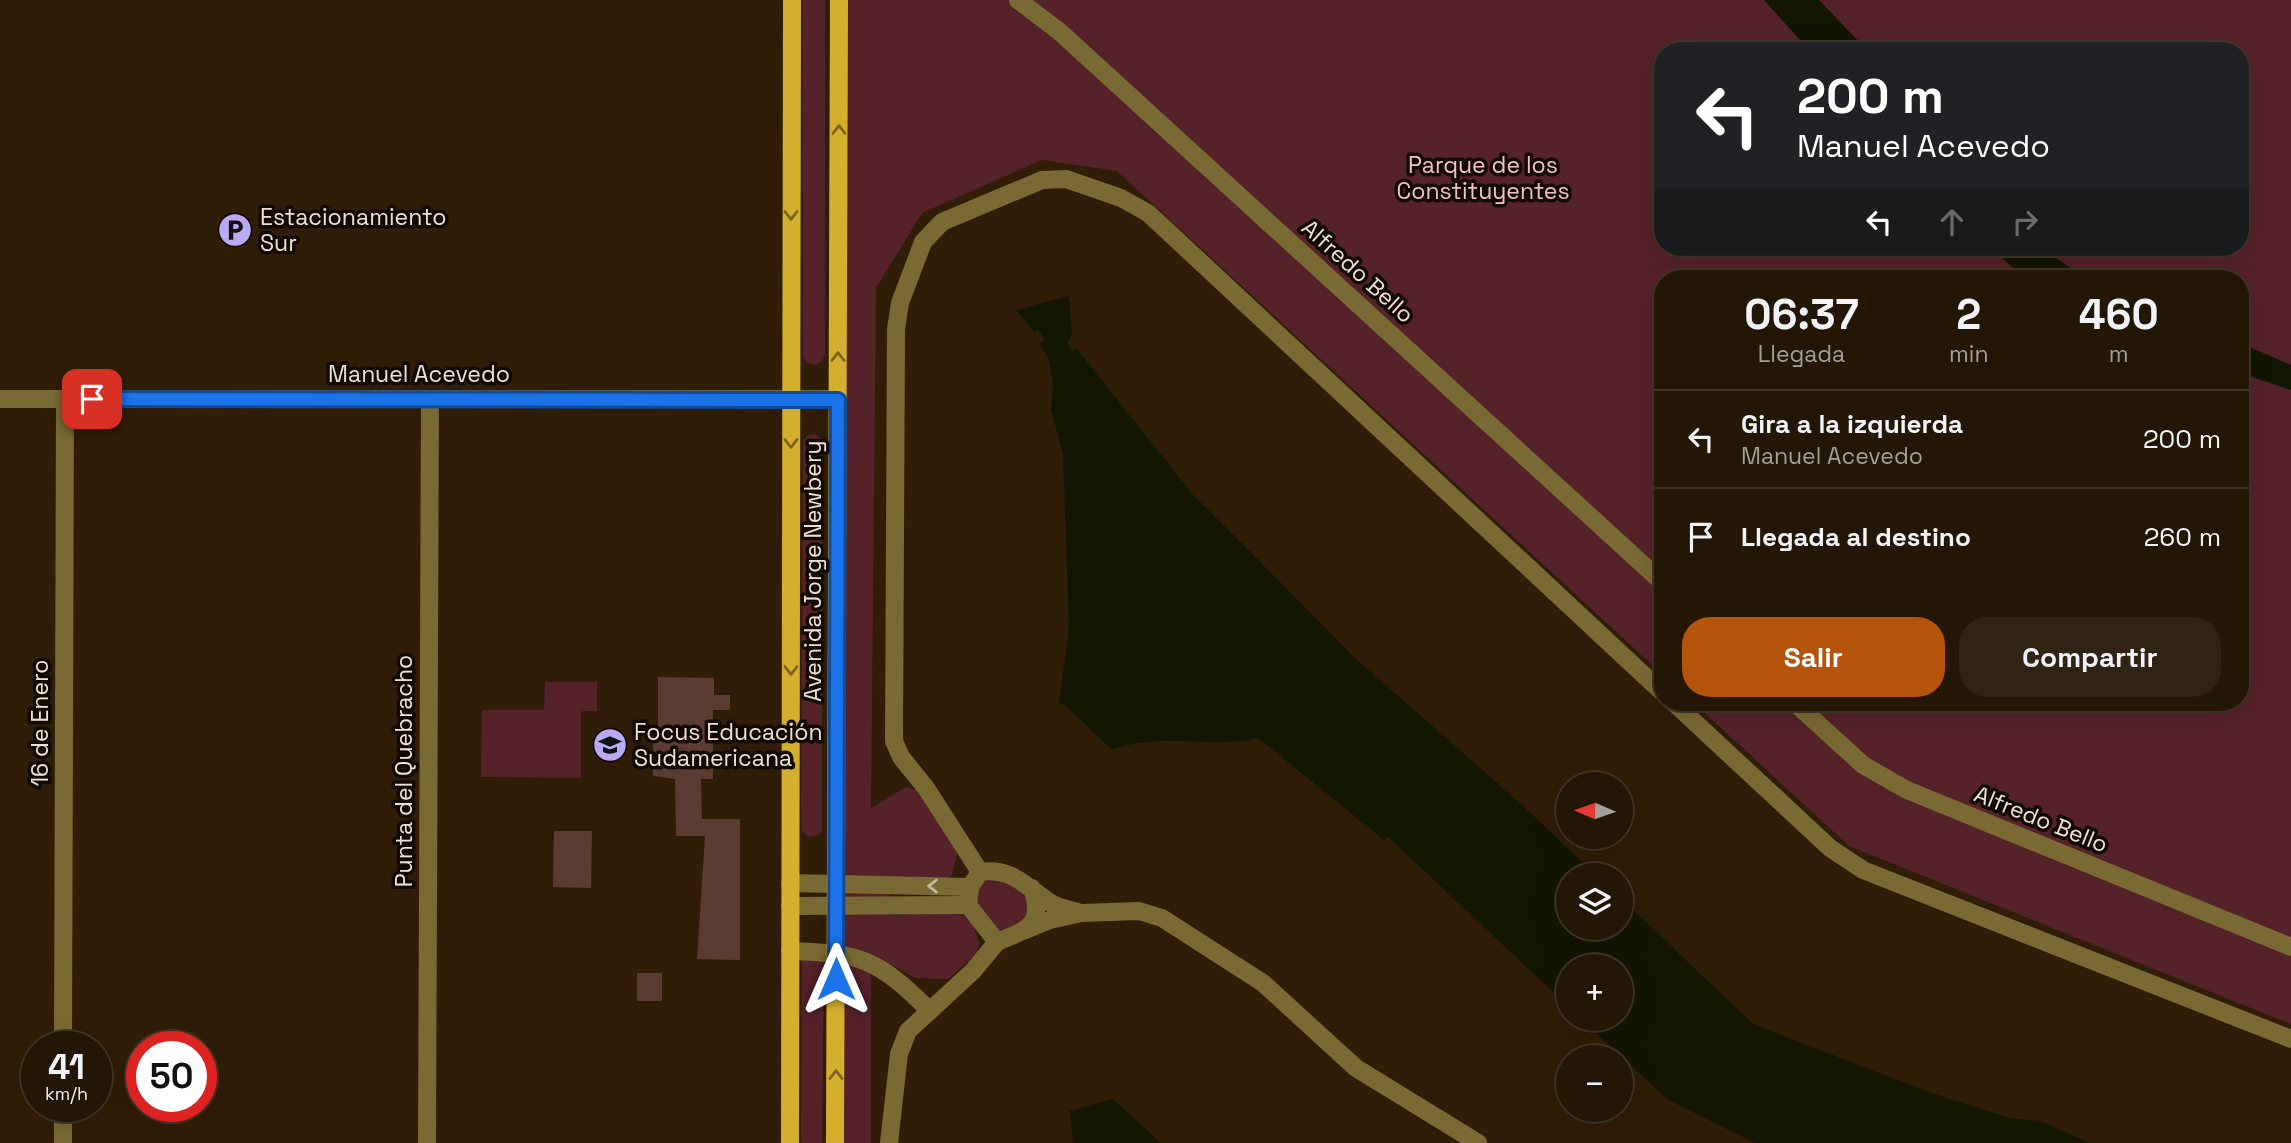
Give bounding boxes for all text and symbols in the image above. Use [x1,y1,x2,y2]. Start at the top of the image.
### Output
text: 200 m [1797,65,1944,127]
icon: left [1682,70,1773,161]
one-way arrow [831,124,847,135]
text: Manuel Acevedo [1797,126,2050,166]
park label: Parque de los Constituyentes [1396,150,1570,206]
place label: Estacionamiento Sur [260,202,446,258]
icon: left [1860,203,1898,241]
icon: ahead [1933,203,1971,241]
icon: right [2006,203,2044,241]
one-way arrow [783,210,799,221]
parking icon: Estacionamiento Sur [216,211,254,249]
street label: Alfredo Bello [1295,213,1421,329]
text: 06:37 [1744,288,1859,341]
text: 2 [1956,288,1981,341]
text: 460 [2079,288,2159,341]
text: Llegada [1758,339,1845,369]
text: min [1949,339,1989,369]
text: m [2109,339,2129,369]
one-way arrow [830,352,846,362]
street label: Manuel Acevedo [328,359,510,389]
pin [62,369,122,429]
icon: arrive [73,380,111,418]
text: Gira a la izquierda [1741,407,1963,441]
icon: left [1682,420,1720,458]
text: 200 m [2143,422,2221,456]
one-way arrow [783,438,799,448]
street label: Avenida Jorge Newbery [798,440,828,702]
text: Manuel Acevedo [1741,441,1923,471]
icon: arrive [1682,518,1720,556]
text: Llegada al destino [1741,520,1971,554]
text: 260 m [2144,520,2221,554]
button: Salir [1682,617,1945,697]
button: Compartir [1959,617,2221,697]
street label: Punta del Quebracho [389,655,419,887]
street label: 16 de Enero [25,659,55,787]
one-way arrow [783,665,799,676]
place label: Focus Educación Sudamericana [634,717,823,773]
school or university icon: Focus Educación Sudamericana [591,726,629,764]
north arrow [1556,772,1633,849]
map controls [1556,772,1633,1122]
street label: Alfredo Bello [1970,779,2112,859]
button: layers [1556,863,1633,940]
one-way arrow [927,878,938,894]
position arrow [799,942,873,1016]
button: + [1556,954,1633,1031]
speed limit sign: 50 [126,1031,217,1122]
text: 41 [48,1045,85,1089]
button: − [1556,1045,1633,1122]
one-way arrow [828,1069,844,1080]
text: km/h [45,1082,88,1105]

